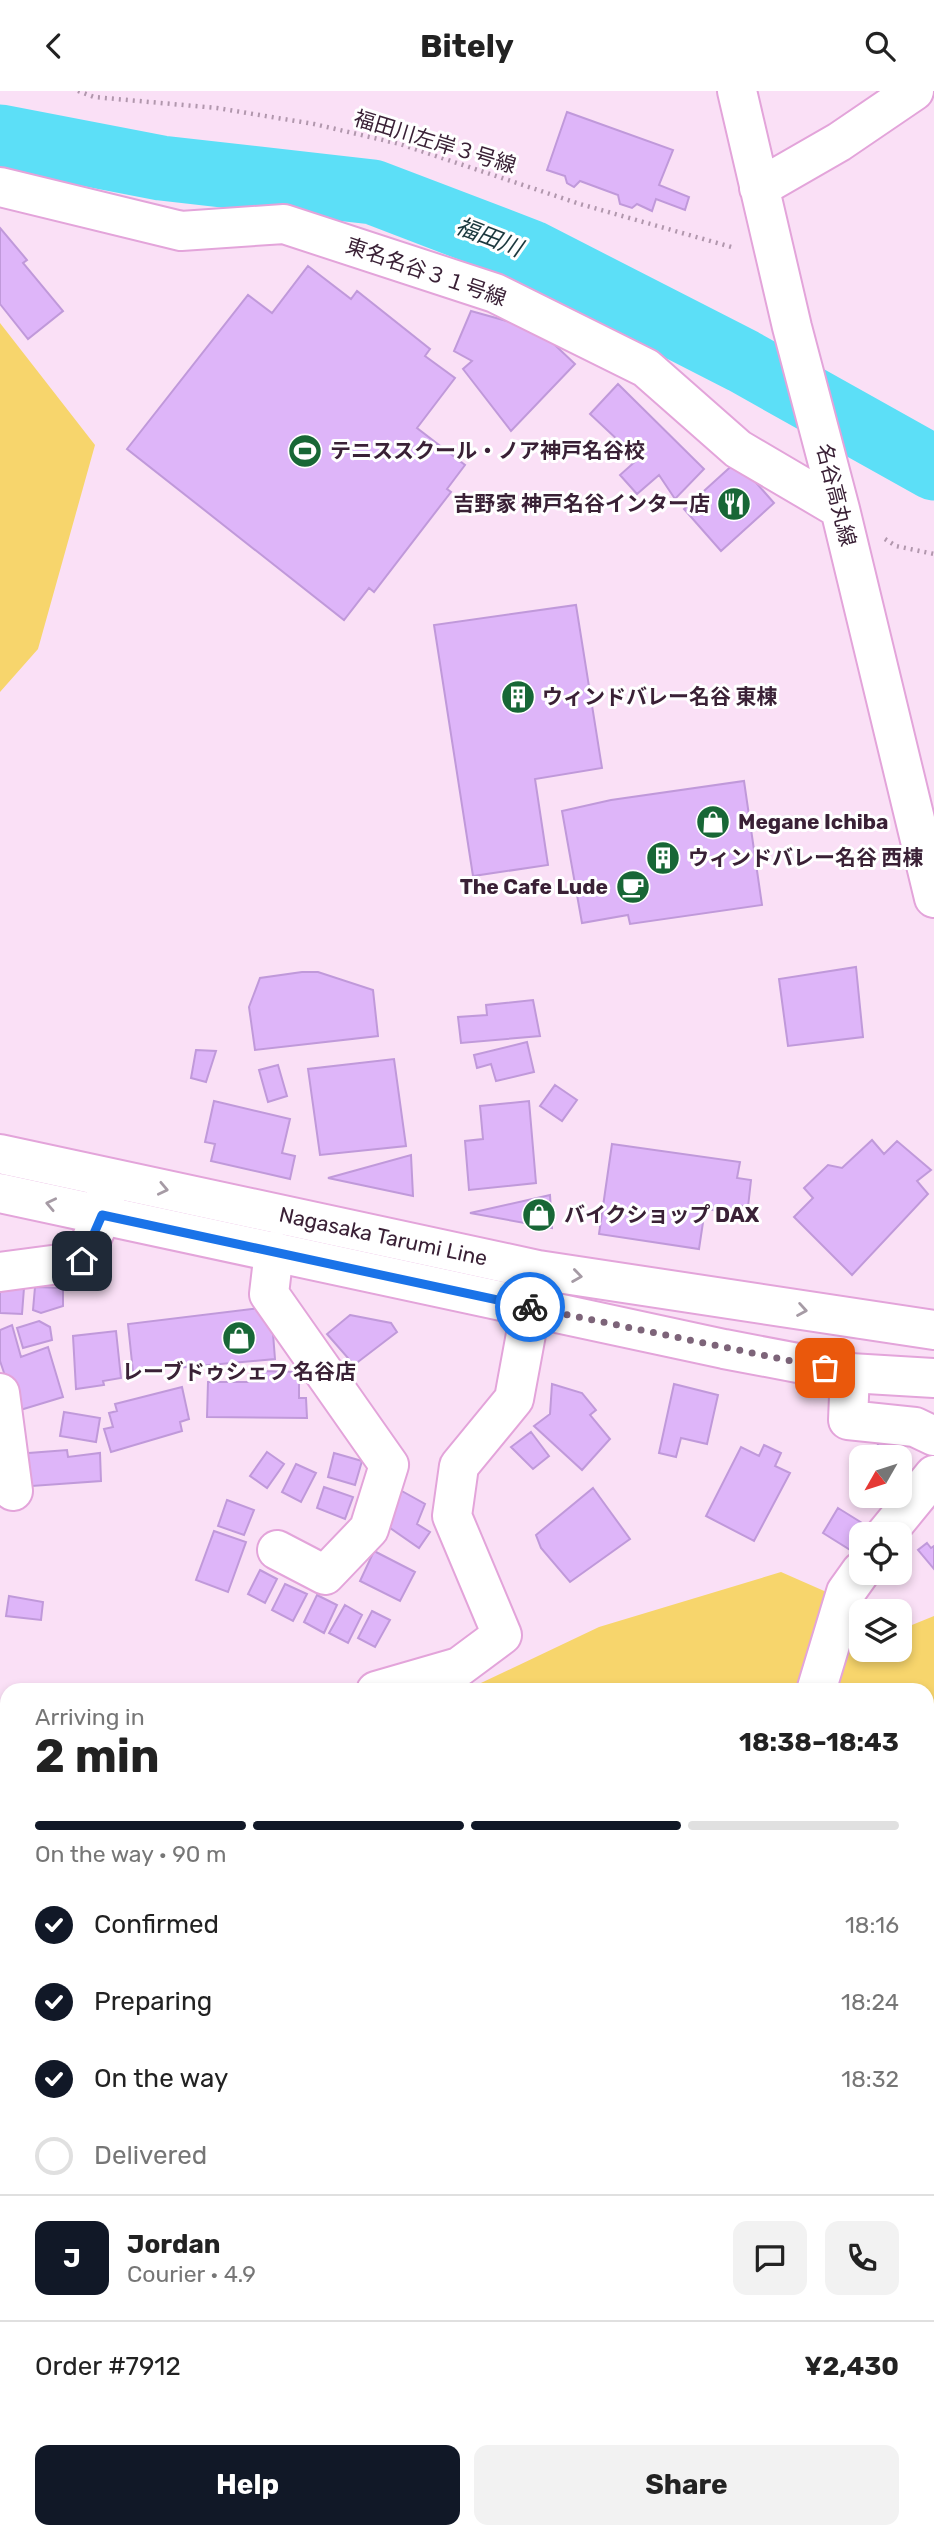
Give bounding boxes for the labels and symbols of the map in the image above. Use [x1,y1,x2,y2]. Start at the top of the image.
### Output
street label: 福田川左岸３号線 [351,105,519,178]
water label: 福田川 [452,212,529,264]
street label: 東名名谷３１号線 [343,232,510,311]
sports icon: テニススクール・ノア神戸名谷校 [286,432,324,470]
place label: テニススクール・ノア神戸名谷校 [330,438,645,463]
street label: 名谷高丸線 [812,441,861,549]
restaurant icon: 吉野家 神戸名谷インター店 [715,485,753,523]
place label: 吉野家 神戸名谷インター店 [454,491,710,516]
building icon: ウィンドバレー名谷 東棟 [499,678,537,716]
place label: ウィンドバレー名谷 東棟 [542,684,777,709]
shop icon: Megane Ichiba [694,803,732,841]
place label: Megane Ichiba [738,809,889,834]
building icon: ウィンドバレー名谷 西棟 [644,839,682,877]
place label: ウィンドバレー名谷 西棟 [688,845,923,870]
cafe icon: The Cafe Lude [614,868,652,906]
place label: The Cafe Lude [460,874,608,899]
one-way arrow [157,1180,169,1195]
shop icon: バイクショップ DAX [520,1196,558,1234]
one-way arrow [45,1197,57,1212]
street label: Nagasaka Tarumi Line [277,1202,490,1271]
place label: バイクショップ DAX [564,1202,760,1227]
pin [52,1231,112,1291]
one-way arrow [571,1268,583,1283]
courier [495,1272,565,1342]
one-way arrow [796,1302,808,1317]
shop icon: レーブドゥシェフ 名谷店 [220,1319,258,1357]
pin [795,1338,855,1398]
place label: レーブドゥシェフ 名谷店 [122,1359,356,1384]
north arrow [849,1445,912,1509]

